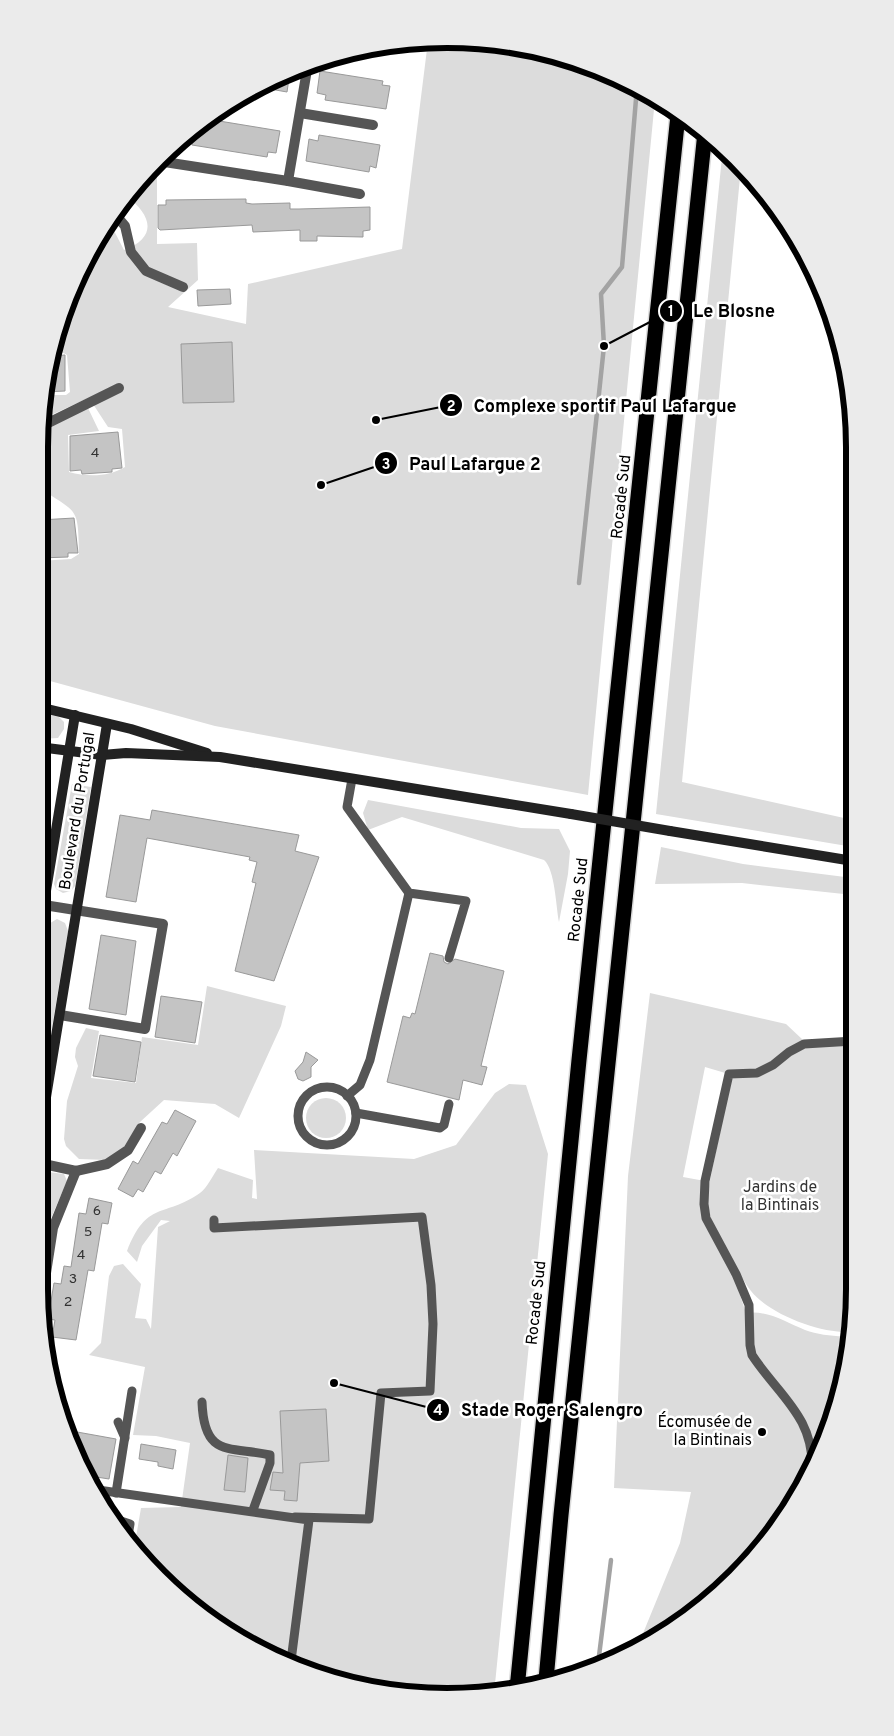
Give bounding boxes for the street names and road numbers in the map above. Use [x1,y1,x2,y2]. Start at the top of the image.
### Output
street label: Rocade Sud [608,454,636,540]
street label: Boulevard du Portugal [56,731,100,891]
street label: Rocade Sud [565,857,593,943]
street label: Rocade Sud [523,1260,551,1346]

